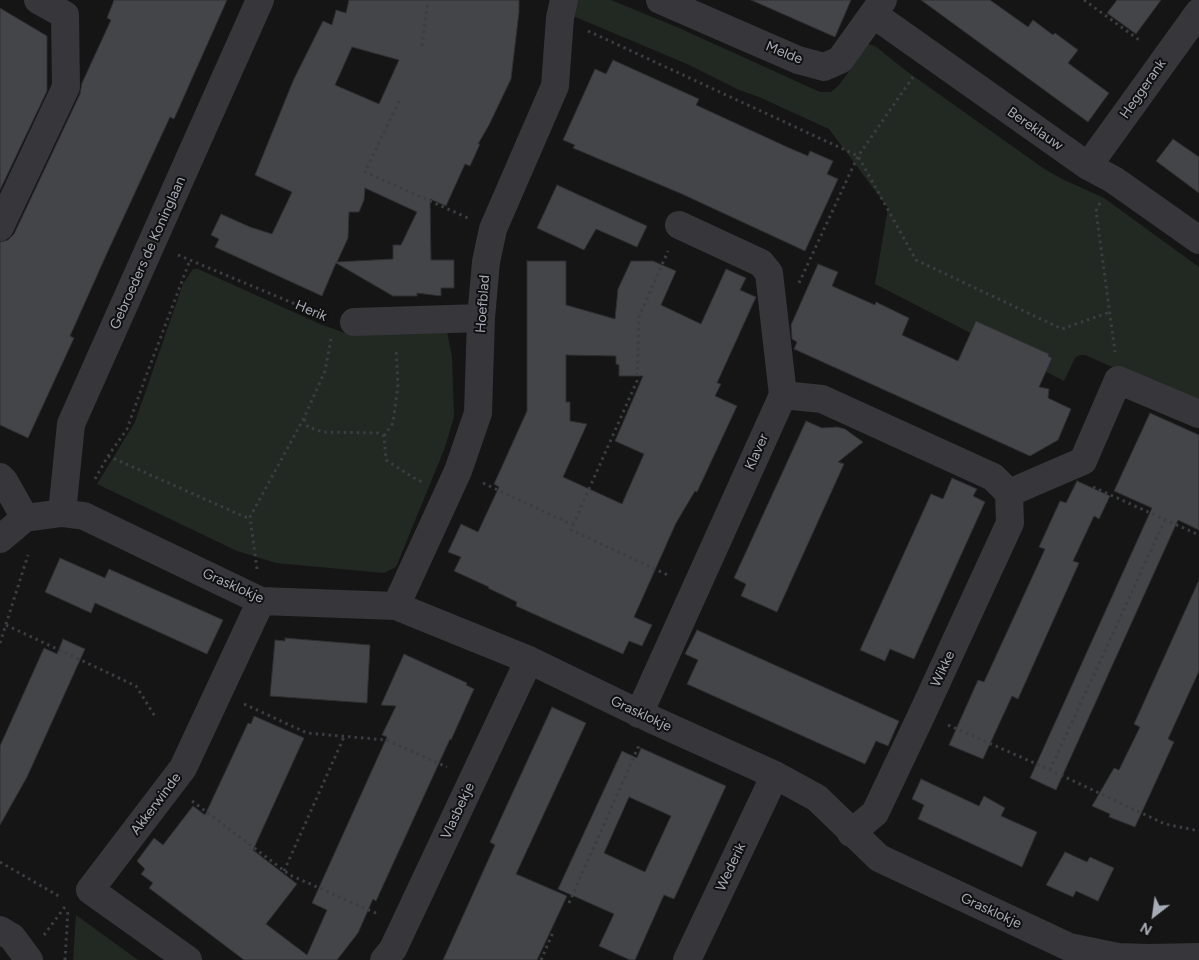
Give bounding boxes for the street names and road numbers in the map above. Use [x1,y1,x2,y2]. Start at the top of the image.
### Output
street label: Melde [763,38,805,68]
street label: Heggerank [1116,56,1170,122]
street label: Bereklauw [1004,104,1066,154]
street label: Gebroeders de Koninglaan [107,174,189,332]
street label: Hoefblad [473,274,493,334]
street label: Herik [293,297,329,325]
street label: Klaver [742,431,772,473]
street label: Grasklokje [200,565,266,607]
street label: Wikke [927,648,959,690]
street label: Grasklokje [608,693,674,735]
street label: Akkerwinde [127,770,185,838]
street label: Vlasbekje [438,780,478,842]
street label: Wederik [713,840,749,894]
street label: Grasklokje [958,890,1024,932]

